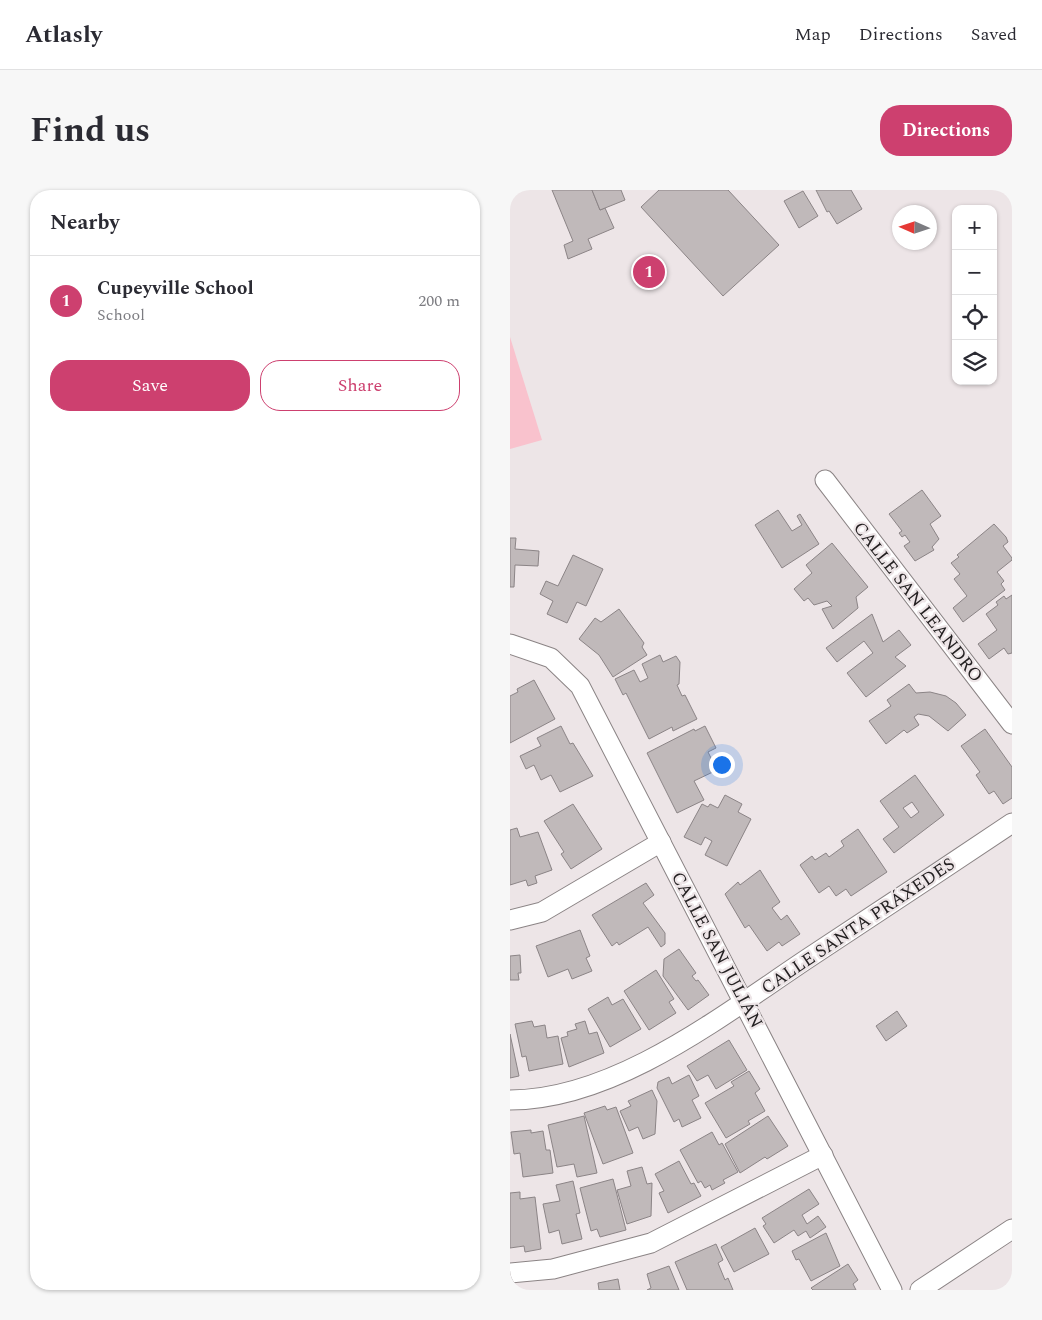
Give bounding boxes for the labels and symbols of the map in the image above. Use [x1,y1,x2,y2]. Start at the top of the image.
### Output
north arrow [892,205,937,250]
pin: 1 [633,253,665,291]
street label: CALLE SAN LEANDRO [847,516,989,688]
your location [709,752,735,778]
street label: CALLE SANTA PRÁXEDES [756,851,960,1001]
street label: CALLE SAN JULIÁN [664,867,770,1033]

